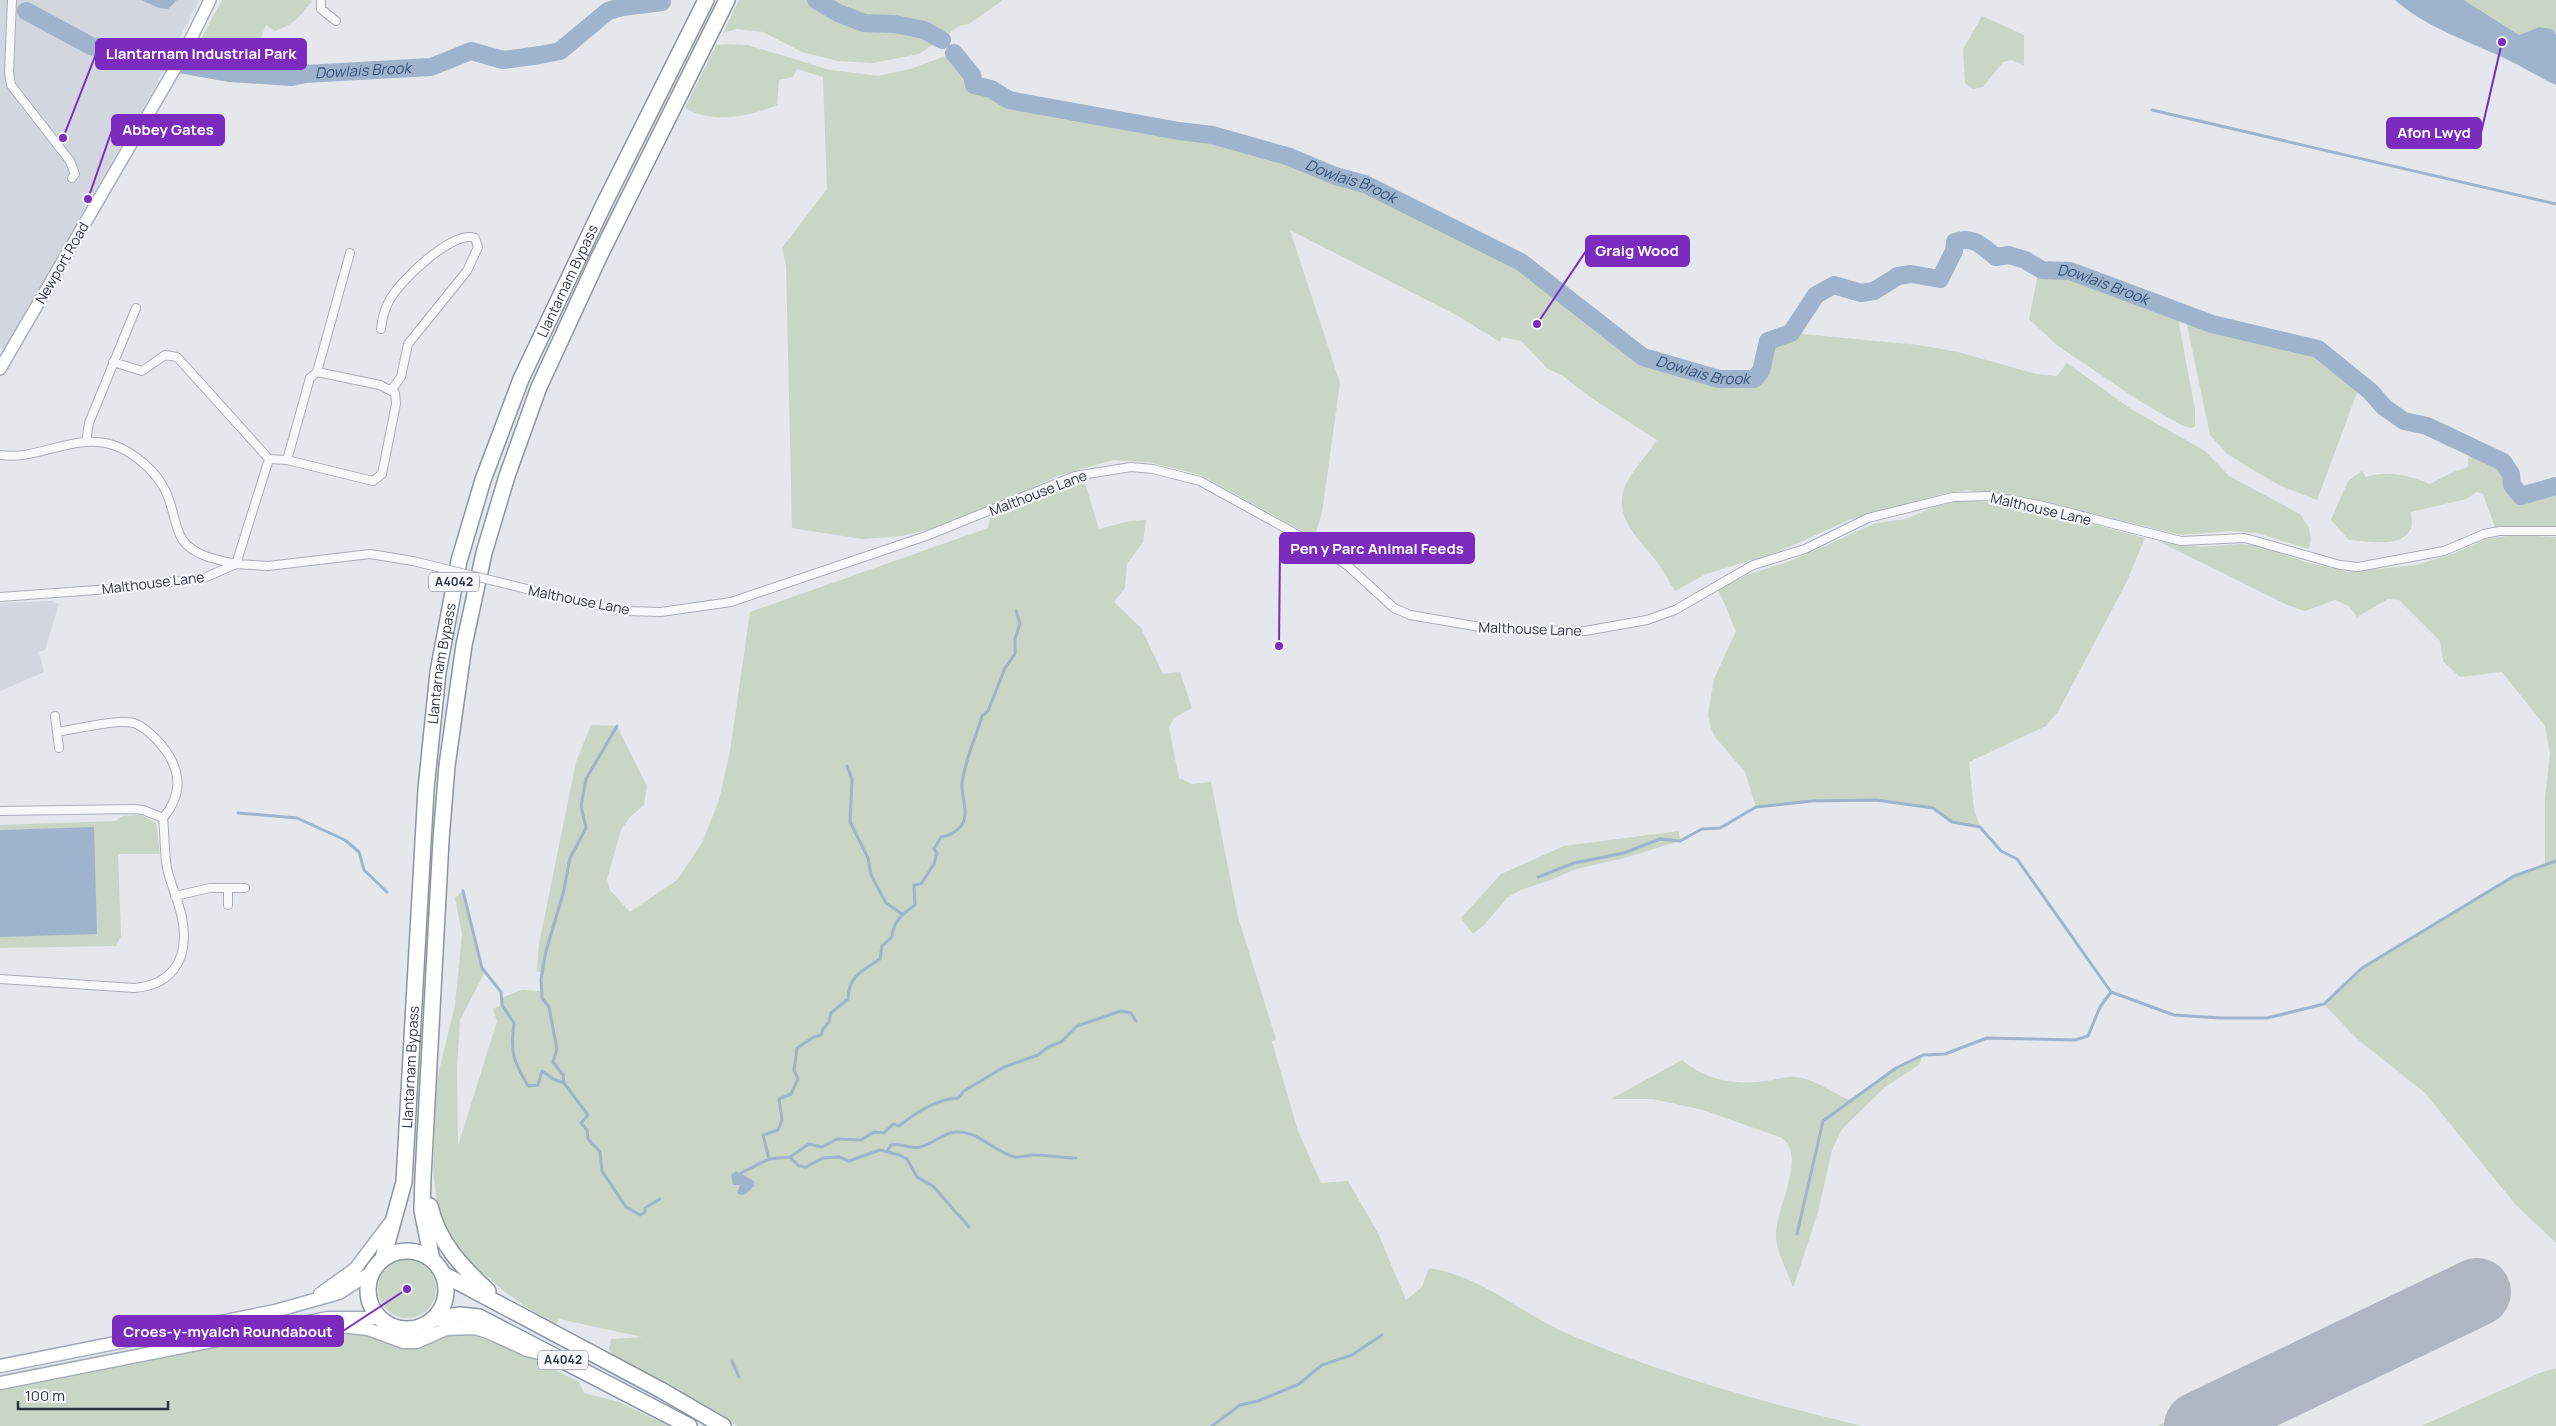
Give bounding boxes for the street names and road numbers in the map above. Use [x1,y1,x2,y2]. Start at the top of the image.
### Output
street label: Newport Road [30,218,93,307]
street label: Llantarnam Bypass [532,221,602,340]
street label: Malthouse Lane [986,465,1089,520]
street label: Malthouse Lane [1989,488,2093,529]
street label: Malthouse Lane [101,567,205,598]
road number: A4042 [429,572,479,592]
street label: Malthouse Lane [527,580,631,619]
street label: Llantarnam Bypass [423,601,460,725]
street label: Malthouse Lane [1478,617,1582,640]
street label: Llantarnam Bypass [397,1005,423,1129]
road number: A4042 [538,1350,588,1370]

